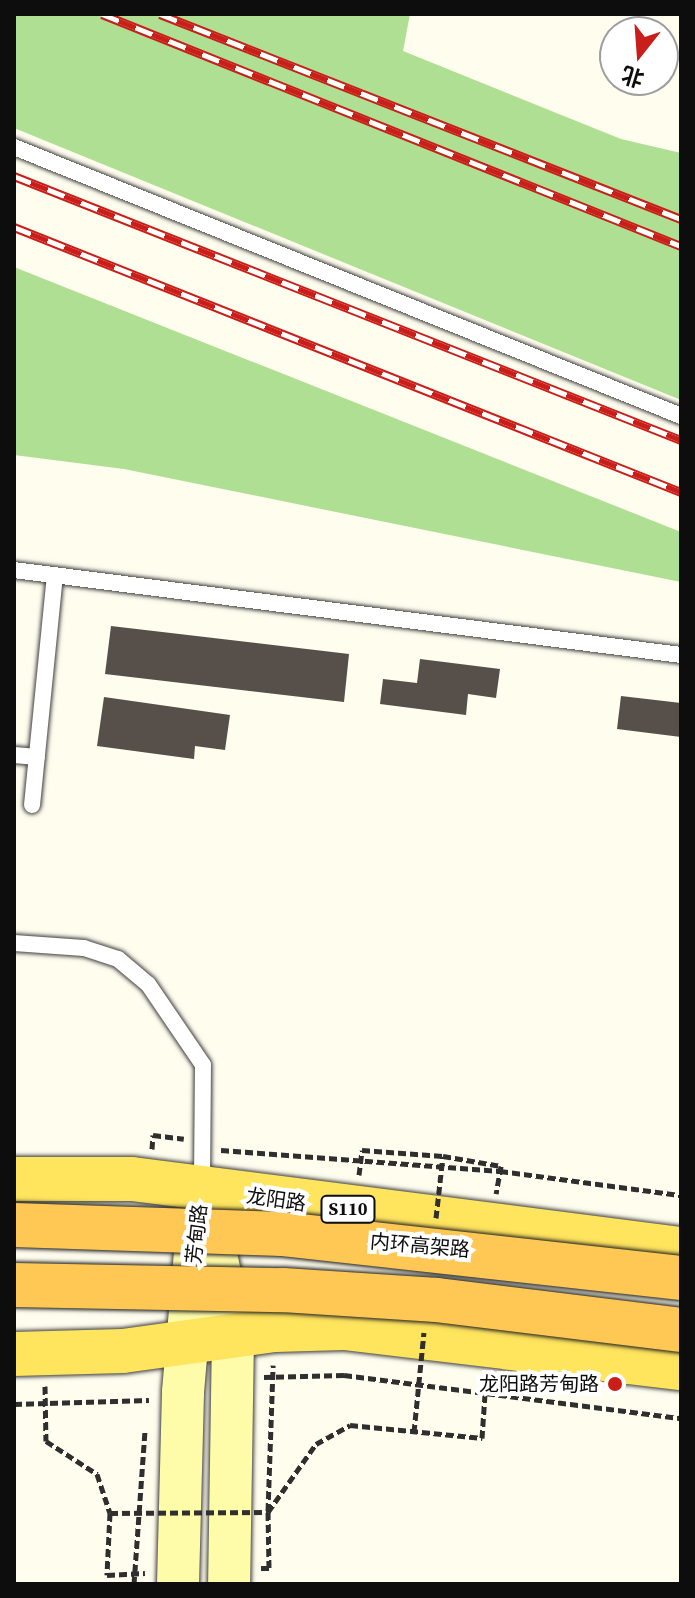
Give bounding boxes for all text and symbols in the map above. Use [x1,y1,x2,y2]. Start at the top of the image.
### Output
north arrow [599,16,679,96]
text: 北 [618,59,647,95]
street label: 龙阳路 [245,1184,307,1216]
road number: S110 [320,1195,376,1223]
street label: 芳甸路 [182,1203,212,1265]
street label: 内环高架路 [369,1230,471,1262]
place label: 龙阳路芳甸路 [479,1372,599,1396]
marker: 龙阳路芳甸路 [606,1375,624,1393]

